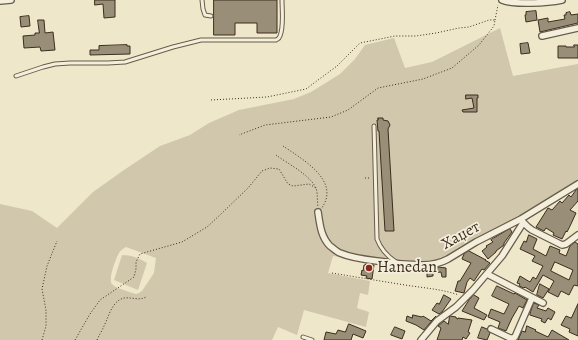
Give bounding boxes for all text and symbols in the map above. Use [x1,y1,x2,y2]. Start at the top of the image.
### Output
street label: Хаџет [438,218,484,254]
place label: Hanedan [377,258,437,278]
marker: Hanedan [364,263,374,273]

